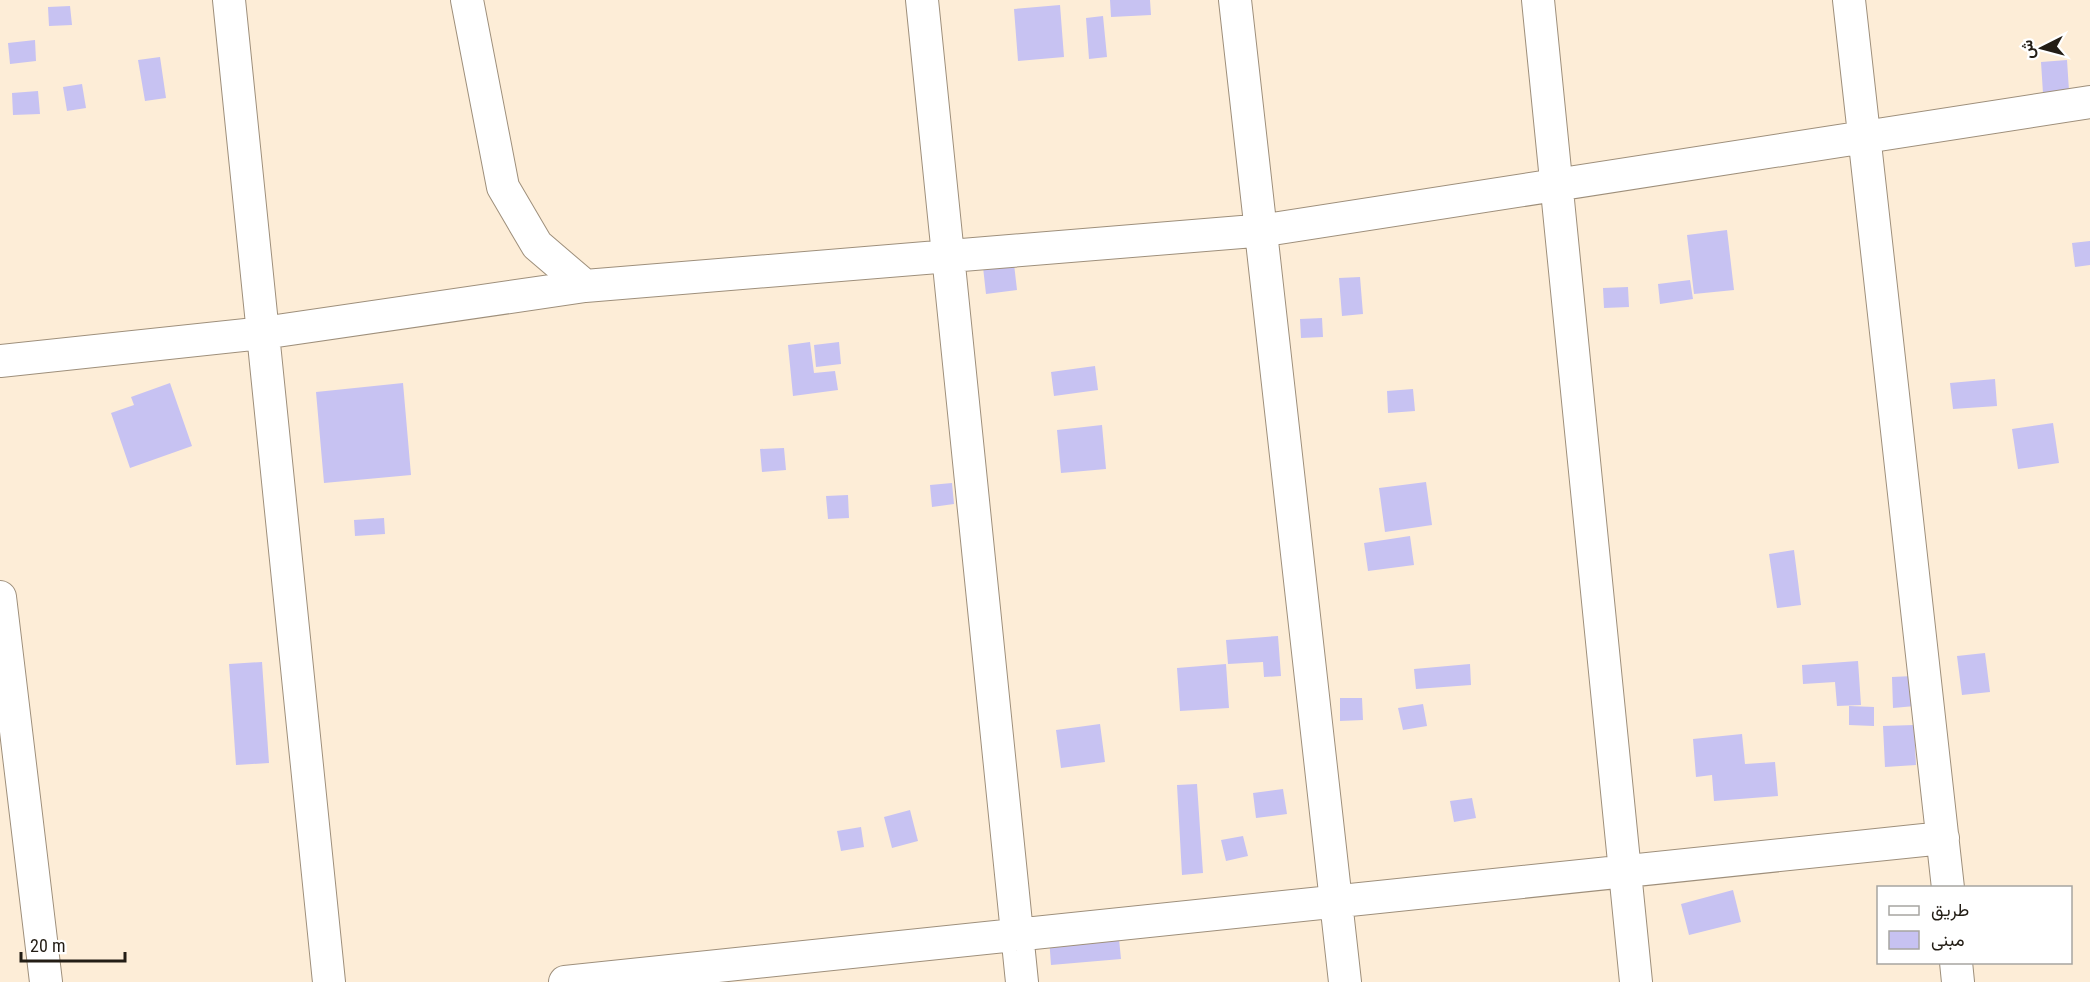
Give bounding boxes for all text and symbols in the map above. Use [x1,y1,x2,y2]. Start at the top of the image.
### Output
north arrow [2012,18,2072,78]
text: ش [2017,39,2038,60]
legend [1877,886,2072,964]
text: طريق [1931,899,1969,921]
scale bar [21,925,124,963]
text: مبنى [1931,929,1965,951]
text: 20 m [30,935,65,956]

